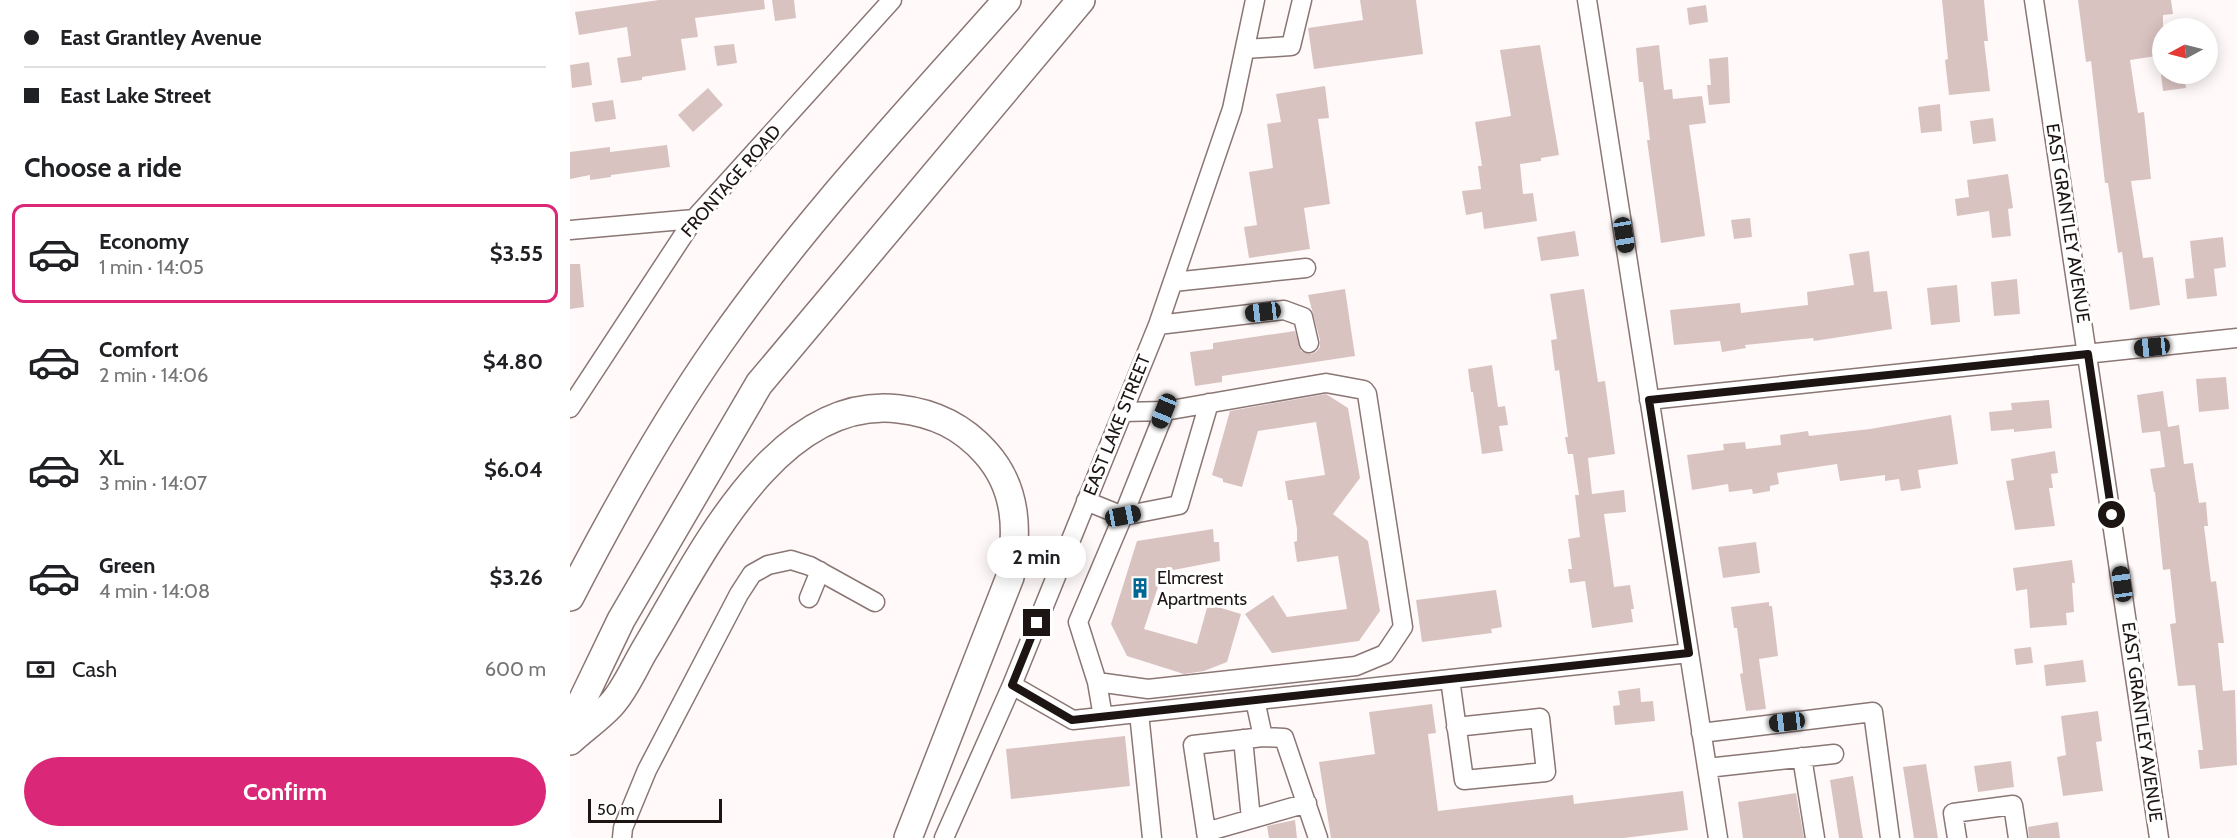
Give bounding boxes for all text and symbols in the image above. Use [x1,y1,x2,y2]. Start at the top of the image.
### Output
north arrow [2152,18,2218,84]
map controls [2152,18,2218,84]
text: East Grantley Avenue [60,24,262,51]
text: East Lake Street [60,82,211,109]
street label: FRONTAGE ROAD [676,121,786,241]
street label: EAST GRANTLEY AVENUE [2041,122,2095,324]
text: Choose a ride [24,151,182,184]
car [1612,216,1636,254]
icon: car [27,227,81,281]
text: Economy [99,228,189,255]
text: $3.55 [490,240,543,267]
text: 1 min · 14:05 [99,255,204,279]
car [1244,301,1282,323]
icon: car [27,335,81,389]
text: Comfort [99,336,178,363]
car [2133,336,2171,358]
text: $4.80 [483,348,543,375]
street label: EAST LAKE STREET [1079,351,1155,499]
text: 2 min · 14:06 [99,363,208,387]
car [1149,391,1179,431]
icon: car [27,443,81,497]
text: XL [99,444,124,471]
text: $6.04 [484,456,543,483]
text: 3 min · 14:07 [99,471,207,495]
route start [2098,501,2125,528]
car [1104,504,1142,528]
callout: 2 min [988,536,1086,578]
text: 2 min [1012,545,1061,569]
icon: car [27,551,81,605]
text: Green [99,552,155,579]
text: $3.26 [489,564,543,591]
car [2111,565,2133,603]
place label: Elmcrest Apartments [1157,567,1247,610]
building icon: Elmcrest Apartments [1128,576,1152,600]
text: 4 min · 14:08 [99,579,210,603]
route end [1023,609,1050,636]
street label: EAST GRANTLEY AVENUE [2117,621,2167,823]
icon: cash [24,653,57,686]
text: Cash [72,656,117,683]
text: 600 m [485,657,546,681]
car [1768,711,1806,733]
button: Confirm [24,757,546,826]
scale bar [588,796,722,824]
text: 50 m [597,800,634,819]

